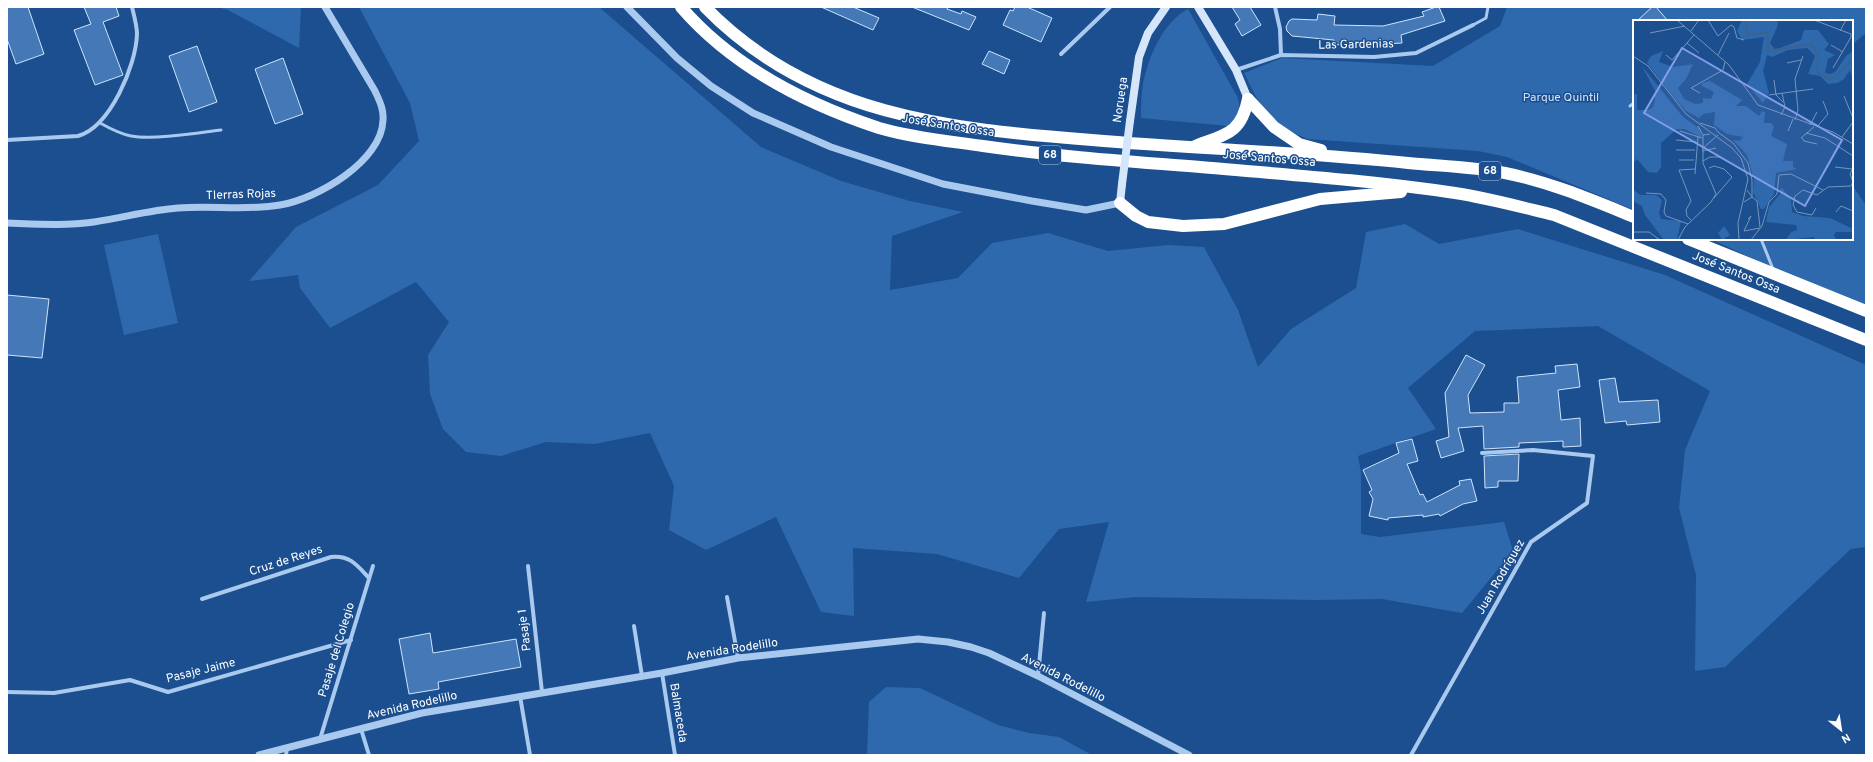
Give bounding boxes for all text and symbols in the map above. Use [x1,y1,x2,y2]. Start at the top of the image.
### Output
inset map [1633,20,1853,240]
street label: Las Gardenias [1318,36,1394,54]
street label: Noruega [1110,76,1132,124]
park label: Parque Quintil [1523,90,1599,106]
street label: José Santos Ossa [901,111,995,141]
road number: 68 [1039,146,1061,164]
street label: José Santos Ossa [1222,147,1316,171]
road number: 68 [1479,162,1501,180]
street label: TIerras Rojas [206,186,276,204]
street label: José Santos Ossa [1690,248,1782,298]
street label: Juan Rodríguez [1473,536,1529,618]
street label: Cruz de Reyes [247,542,325,580]
street label: Pasaje del Colegio [315,600,359,699]
street label: Pasaje 1 [514,608,536,652]
street label: Avenida Rodelillo [685,635,779,665]
street label: Avenida Rodelillo [1018,650,1108,706]
street label: Pasaje Jaime [165,655,237,687]
street label: Balmaceda [665,682,691,744]
street label: Avenida Rodelillo [365,688,459,724]
north arrow [1821,710,1861,750]
text: N [1839,730,1852,746]

